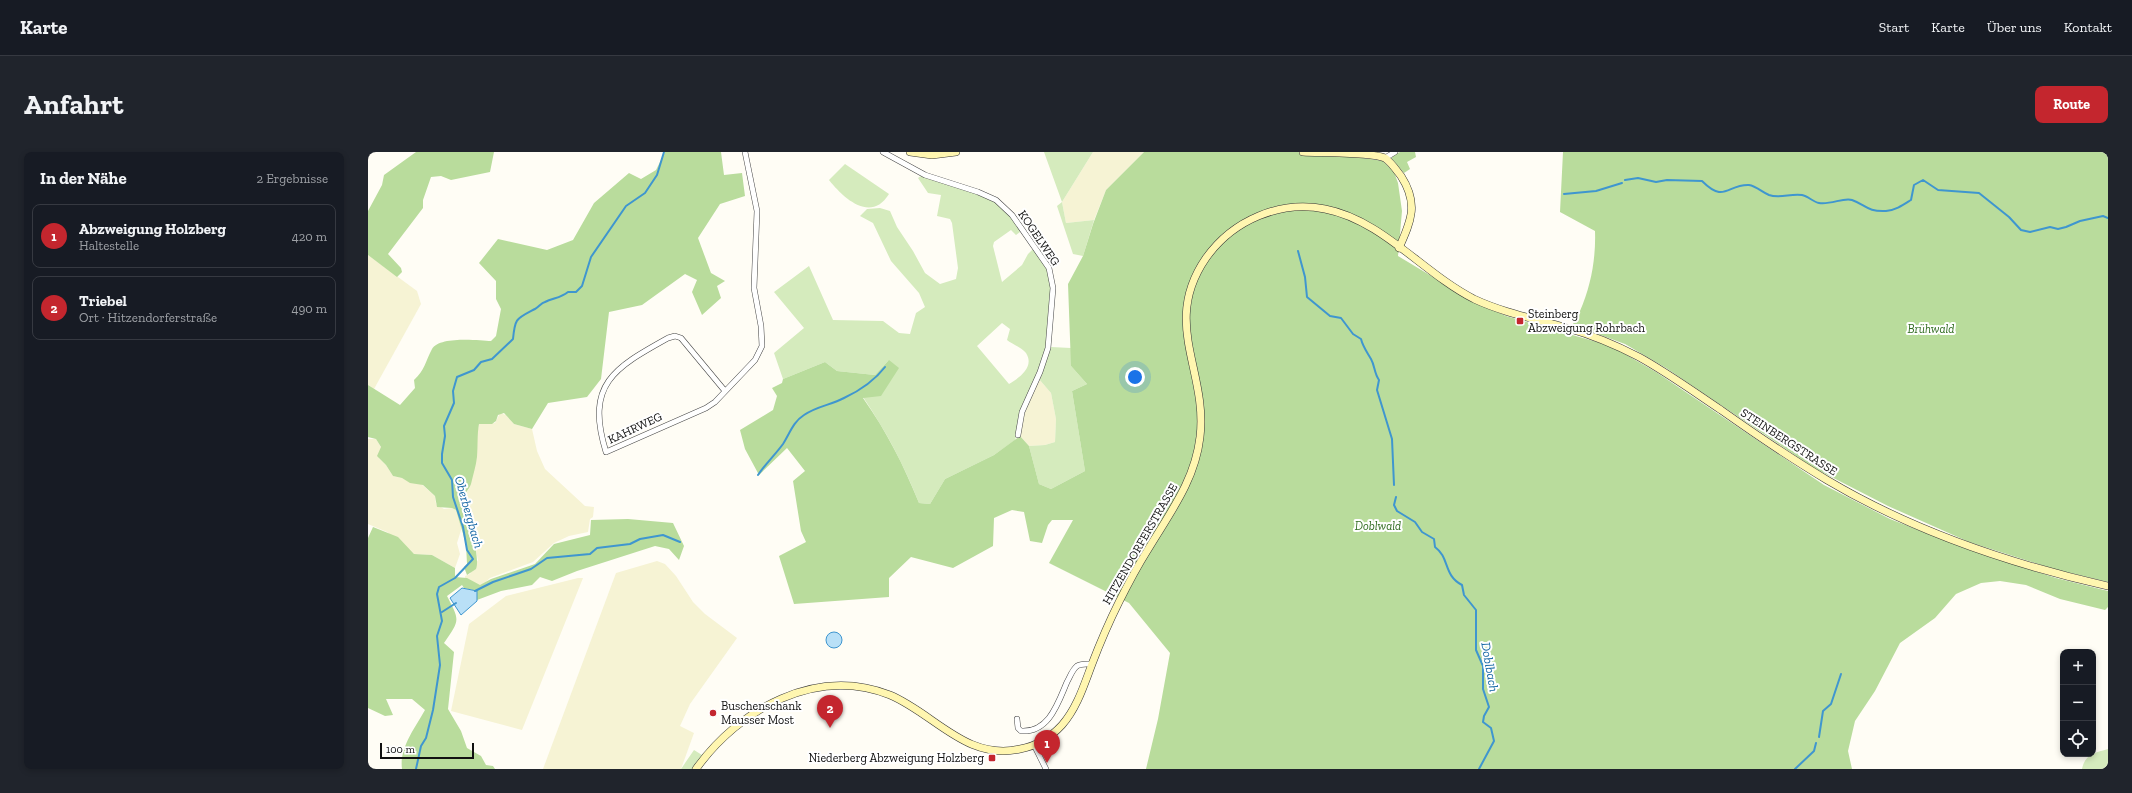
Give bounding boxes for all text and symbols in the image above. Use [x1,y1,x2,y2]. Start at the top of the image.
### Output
text: Karte [20,16,68,39]
text: Start [1879,19,1909,36]
text: Karte [1931,19,1965,36]
text: Über uns [1987,19,2042,36]
text: Kontakt [2064,19,2112,36]
button: Route [2035,86,2108,123]
text: Anfahrt [24,88,123,121]
text: In der Nähe [40,168,127,188]
text: 2 Ergebnisse [256,171,328,186]
street label: KOGELWEG [1015,208,1063,268]
text: Abzweigung Holzberg [79,220,226,238]
text: 1 [51,229,57,244]
text: 420 m [292,229,327,244]
text: Haltestelle [79,238,139,253]
text: Triebel [79,292,127,310]
text: 2 [51,301,57,316]
text: 490 m [291,301,327,316]
place label: Steinberg Abzweigung Rohrbach [1528,307,1645,335]
text: Ort · Hitzendorferstraße [79,310,217,325]
marker: Steinberg Abzweigung Rohrbach [1515,316,1525,326]
park label: Brühwald [1908,322,1954,336]
your location [1125,367,1145,387]
street label: STEINBERGSTRASSE [1738,406,1840,478]
street label: KAHRWEG [606,409,664,447]
water label: Oberbergbach [452,474,487,550]
street label: HITZENDORFERSTRASSE [1100,481,1180,607]
park label: Doblwald [1355,519,1401,533]
water label: Doblbach [1478,641,1502,693]
map controls [2060,649,2096,757]
button: + [2060,649,2096,685]
button: − [2060,685,2096,721]
pin: 2 [817,695,843,728]
place label: Buschenschank Mausser Most [721,699,802,727]
marker: Buschenschank Mausser Most [708,708,718,718]
button: locate [2060,721,2096,757]
pin: 1 [1034,730,1060,763]
scale bar [380,741,474,760]
text: 100 m [386,743,415,756]
place label: Niederberg Abzweigung Holzberg [808,751,984,765]
marker: Niederberg Abzweigung Holzberg [987,753,997,763]

